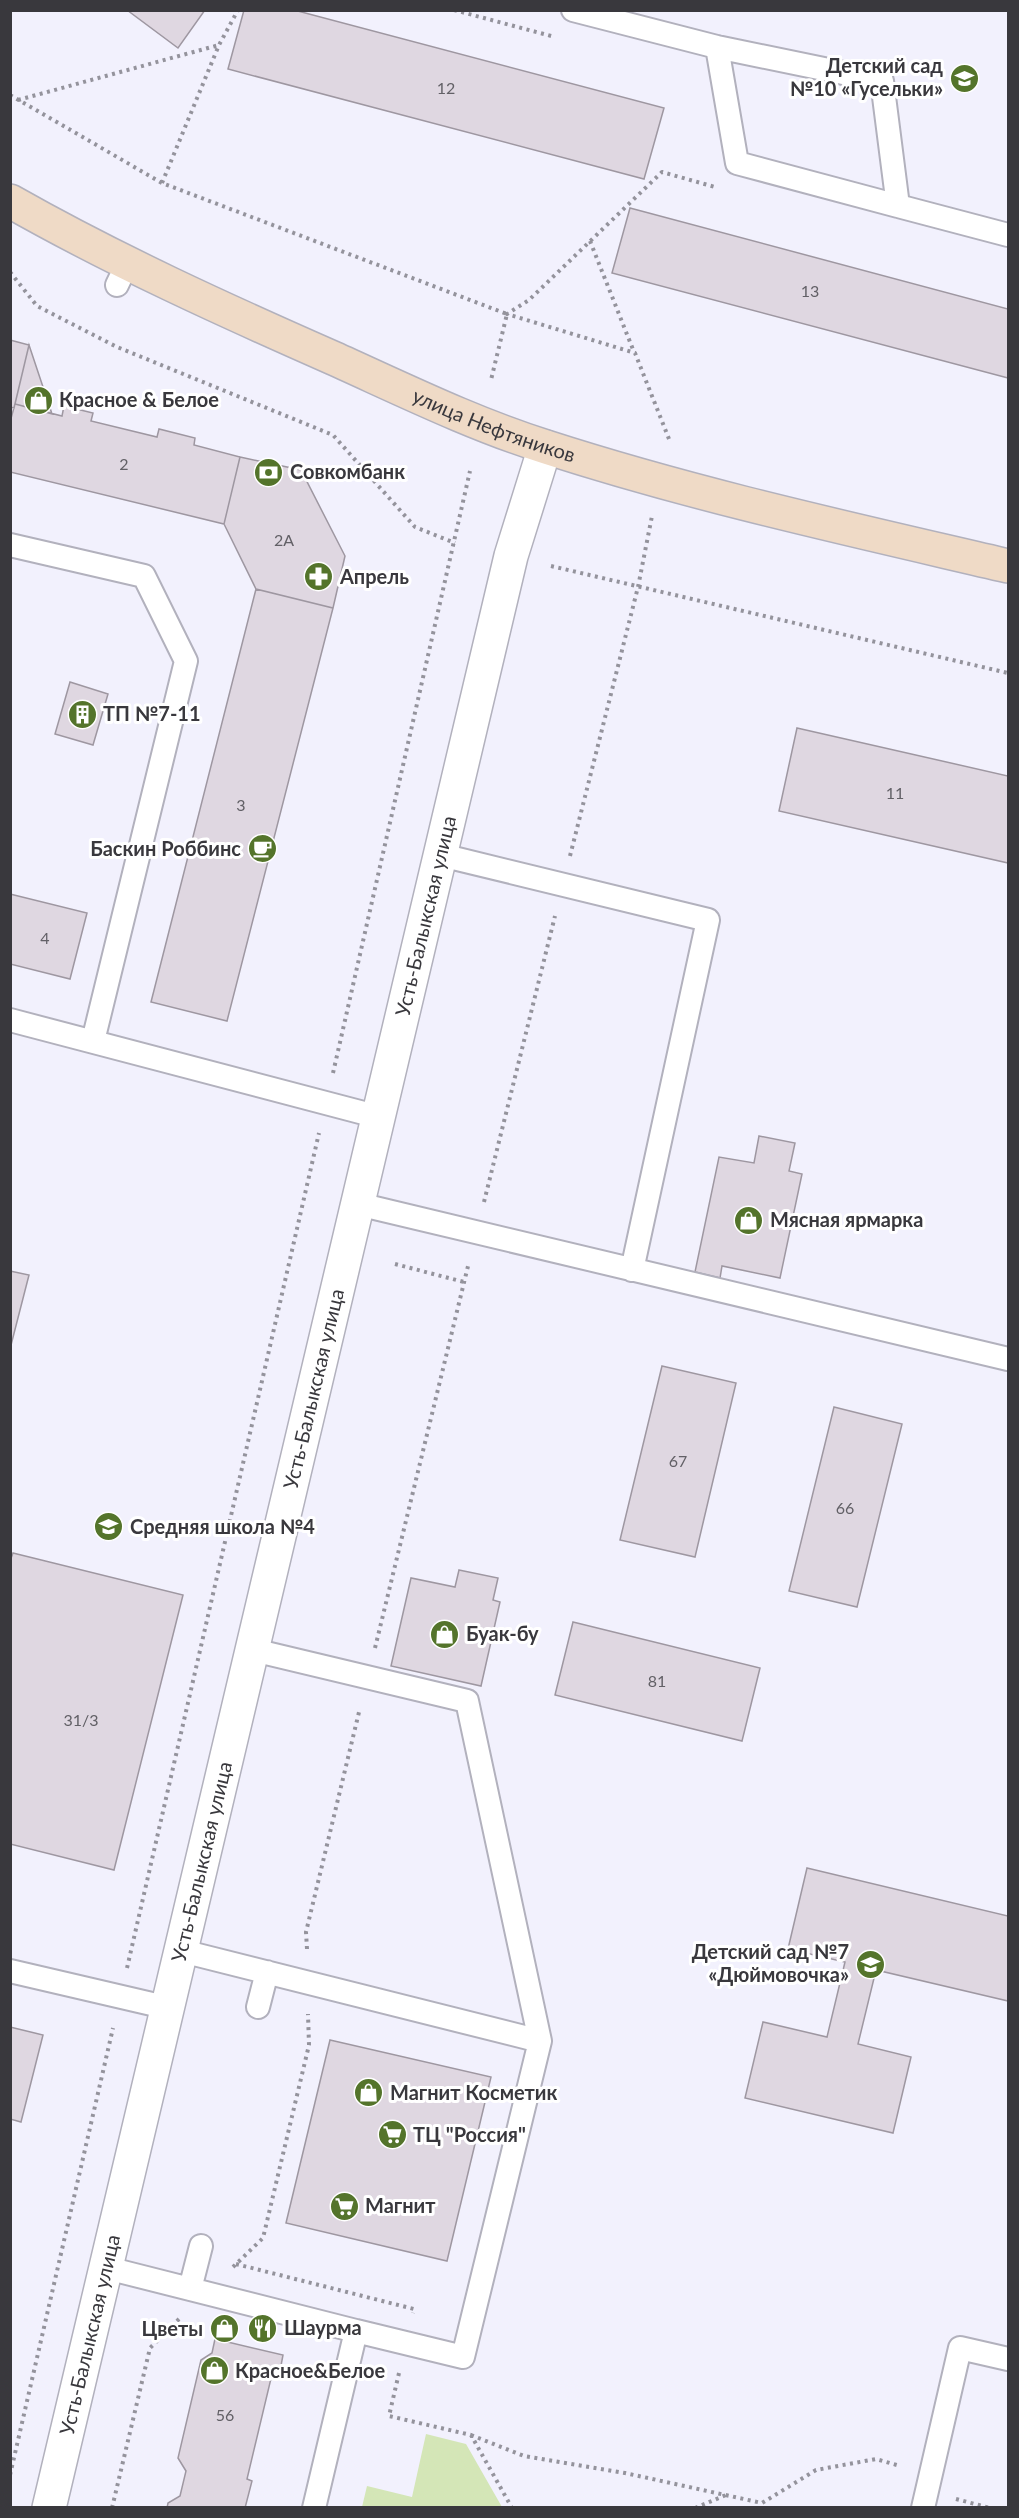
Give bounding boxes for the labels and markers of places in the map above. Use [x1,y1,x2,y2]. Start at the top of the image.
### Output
place label: Детский сад №10 «Гусельки» [790,53,943,100]
school or university icon: Детский сад №10 «Гусельки» [948,62,980,94]
shop icon: Красное & Белое [22,384,54,416]
place label: Красное & Белое [59,387,219,411]
bank icon: Совкомбанк [253,456,285,488]
place label: Совкомбанк [290,459,405,483]
pharmacy icon: Апрель [303,561,335,593]
place label: Апрель [339,564,409,588]
building icon: ТП №7-11 [66,698,98,730]
place label: ТП №7-11 [103,701,201,725]
cafe icon: Баскин Роббинс [246,833,278,865]
place label: Баскин Роббинс [90,836,241,860]
shop icon: Мясная ярмарка [733,1204,765,1236]
place label: Мясная ярмарка [770,1207,923,1231]
school or university icon: Средняя школа №4 [93,1511,125,1543]
place label: Средняя школа №4 [130,1514,315,1538]
shop icon: Буак-бу [429,1618,461,1650]
place label: Буак-бу [466,1621,539,1645]
place label: Детский сад №7 «Дюймовочка» [692,1939,849,1986]
school or university icon: Детский сад №7 «Дюймовочка» [854,1948,886,1980]
shop icon: Магнит Косметик [353,2077,385,2109]
place label: Магнит Косметик [390,2080,557,2104]
supermarket icon: ТЦ "Россия" [376,2119,408,2151]
place label: ТЦ "Россия" [413,2122,526,2146]
supermarket icon: Магнит [328,2190,360,2222]
place label: Магнит [365,2193,436,2217]
restaurant icon: Шаурма [247,2312,279,2344]
shop icon: Цветы [208,2313,240,2345]
place label: Шаурма [284,2315,362,2339]
place label: Цветы [142,2316,203,2340]
shop icon: Красное&Белое [198,2355,230,2387]
place label: Красное&Белое [235,2358,386,2382]

